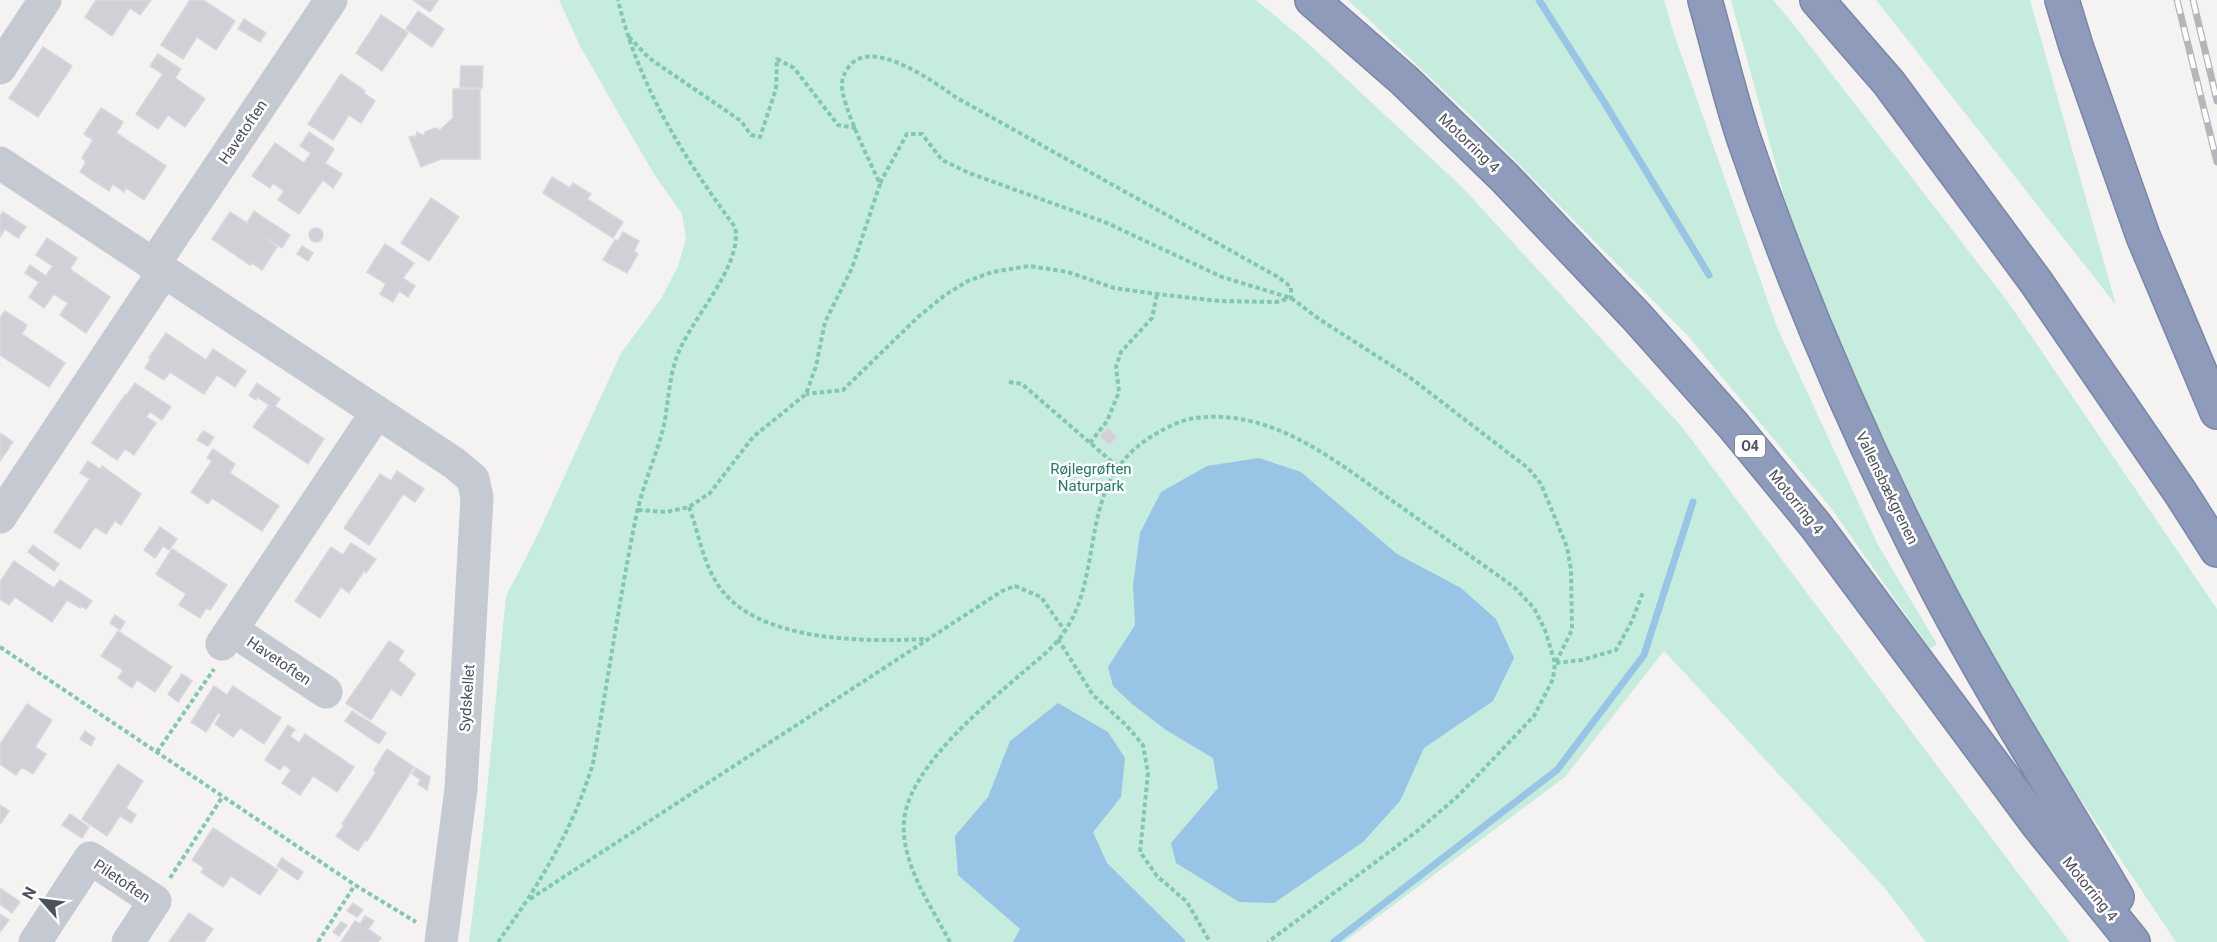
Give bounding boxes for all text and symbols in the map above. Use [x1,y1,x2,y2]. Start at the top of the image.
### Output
street label: Havetoften [215,96,271,168]
street label: Motorring 4 [1435,110,1504,177]
street label: Vallensbækgrenen [1852,429,1922,547]
road number: O4 [1735,435,1765,457]
park label: Røjlegrøften Naturpark [1050,460,1132,495]
street label: Motorring 4 [1765,466,1828,538]
street label: Havetoften [243,633,315,689]
street label: Sydskellet [456,664,478,732]
street label: Motorring 4 [2059,853,2122,925]
street label: Piletoften [90,856,154,906]
north arrow [12,870,72,930]
text: N [18,884,40,903]

